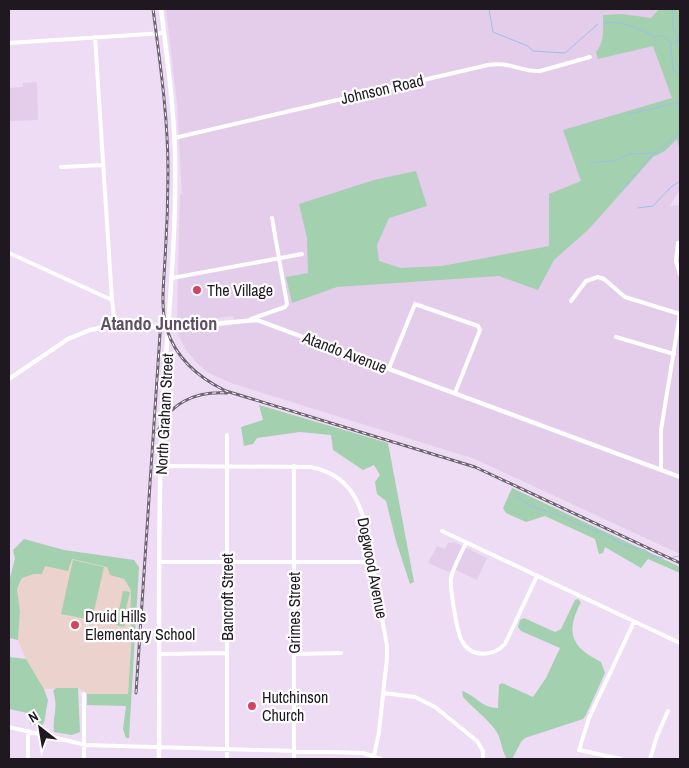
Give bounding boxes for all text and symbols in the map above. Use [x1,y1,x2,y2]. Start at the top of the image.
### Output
street label: Johnson Road [338,69,426,109]
place label: The Village [207,279,273,301]
marker: The Village [191,284,203,296]
district label: Atando Junction [101,311,217,336]
street label: Atando Avenue [299,325,390,378]
street label: North Graham Street [150,352,178,475]
street label: Dogwood Avenue [352,516,394,620]
street label: Bancroft Street [216,553,238,641]
street label: Grimes Street [283,572,305,654]
place label: Druid Hills Elementary School [85,605,195,645]
marker: Druid Hills Elementary School [69,619,81,631]
place label: Hutchinson Church [262,686,328,726]
marker: Hutchinson Church [246,700,258,712]
north arrow [15,703,65,753]
text: N [25,707,41,727]

